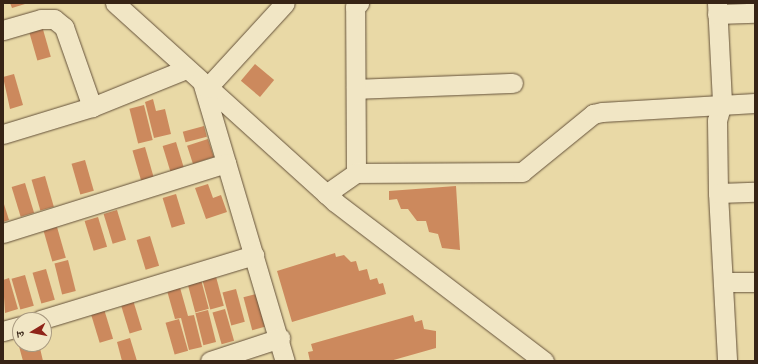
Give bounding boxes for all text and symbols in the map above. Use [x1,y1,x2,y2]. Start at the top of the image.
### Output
north arrow [12,312,52,352]
text: उ [14,330,28,338]

